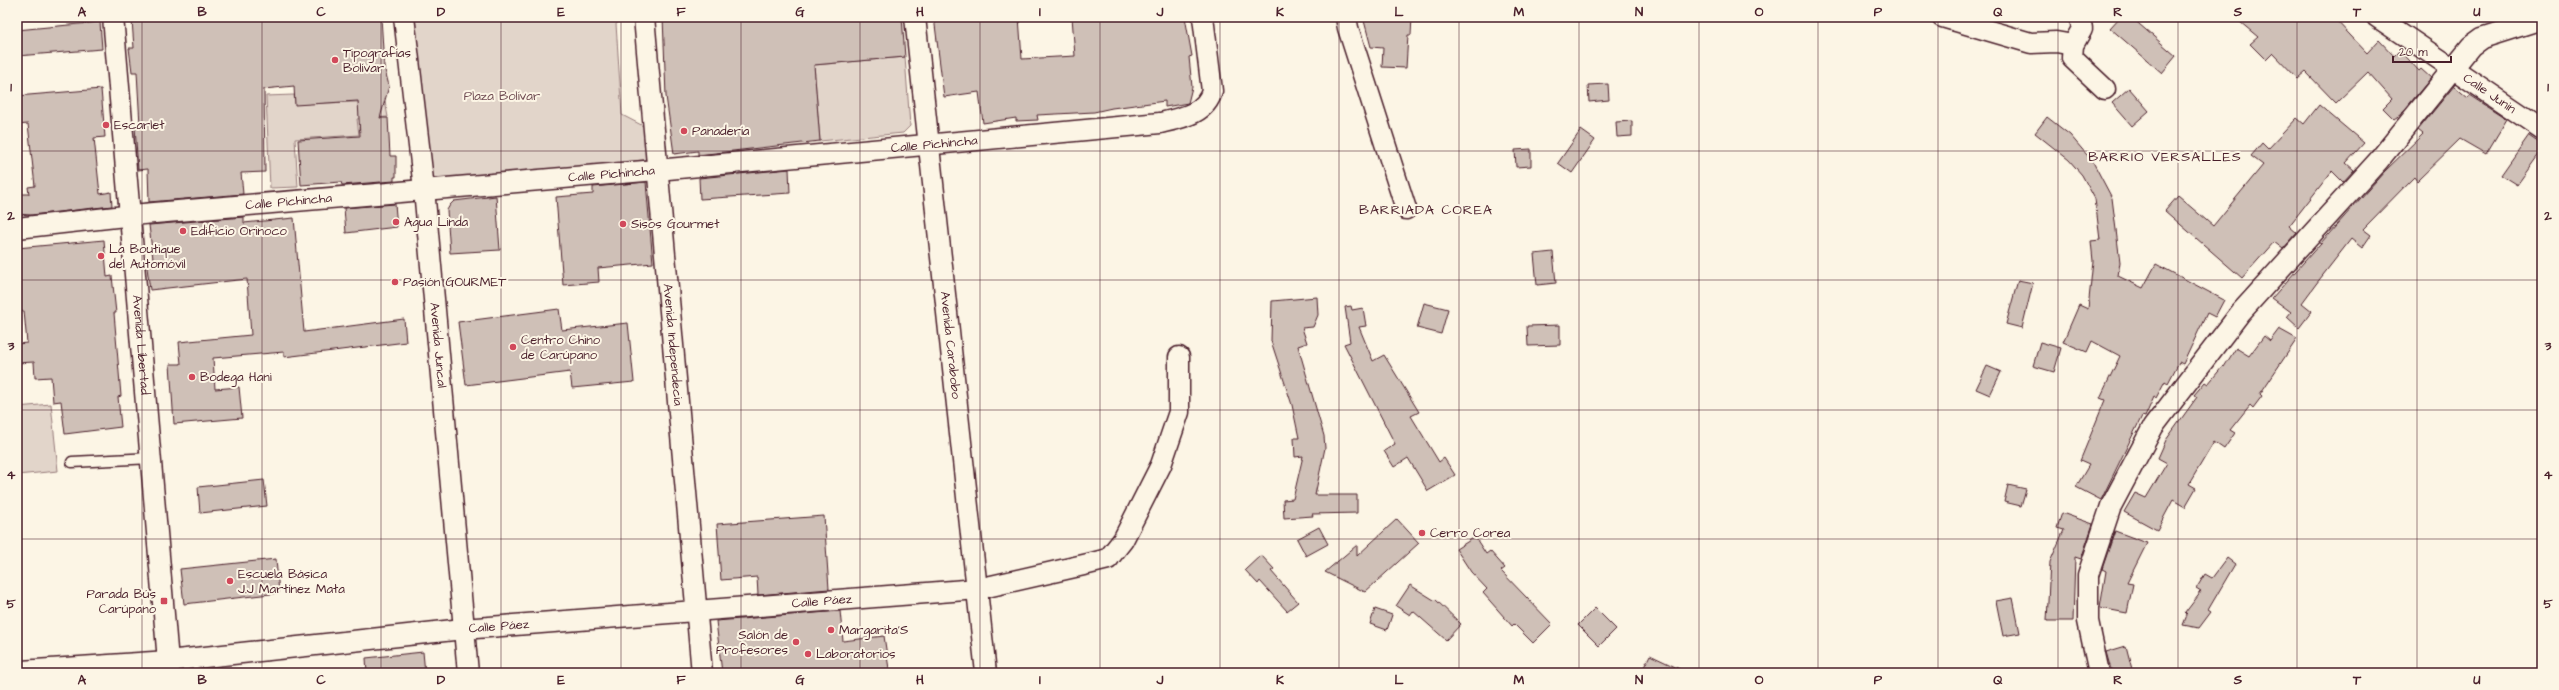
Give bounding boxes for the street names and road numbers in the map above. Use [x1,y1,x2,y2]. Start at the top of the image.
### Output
street label: Calle Junin [2459,69,2520,118]
street label: Calle Pichincha [890,131,979,157]
street label: Calle Pichincha [567,161,656,187]
street label: Calle Pichincha [245,189,333,214]
street label: Avenida Independecia [659,283,687,407]
street label: Avenida Carabobo [936,290,965,400]
street label: Avenida Libertad [128,294,154,396]
street label: Avenida Juncal [425,302,451,389]
street label: Calle Páez [791,590,853,612]
street label: Calle Páez [468,615,530,638]

